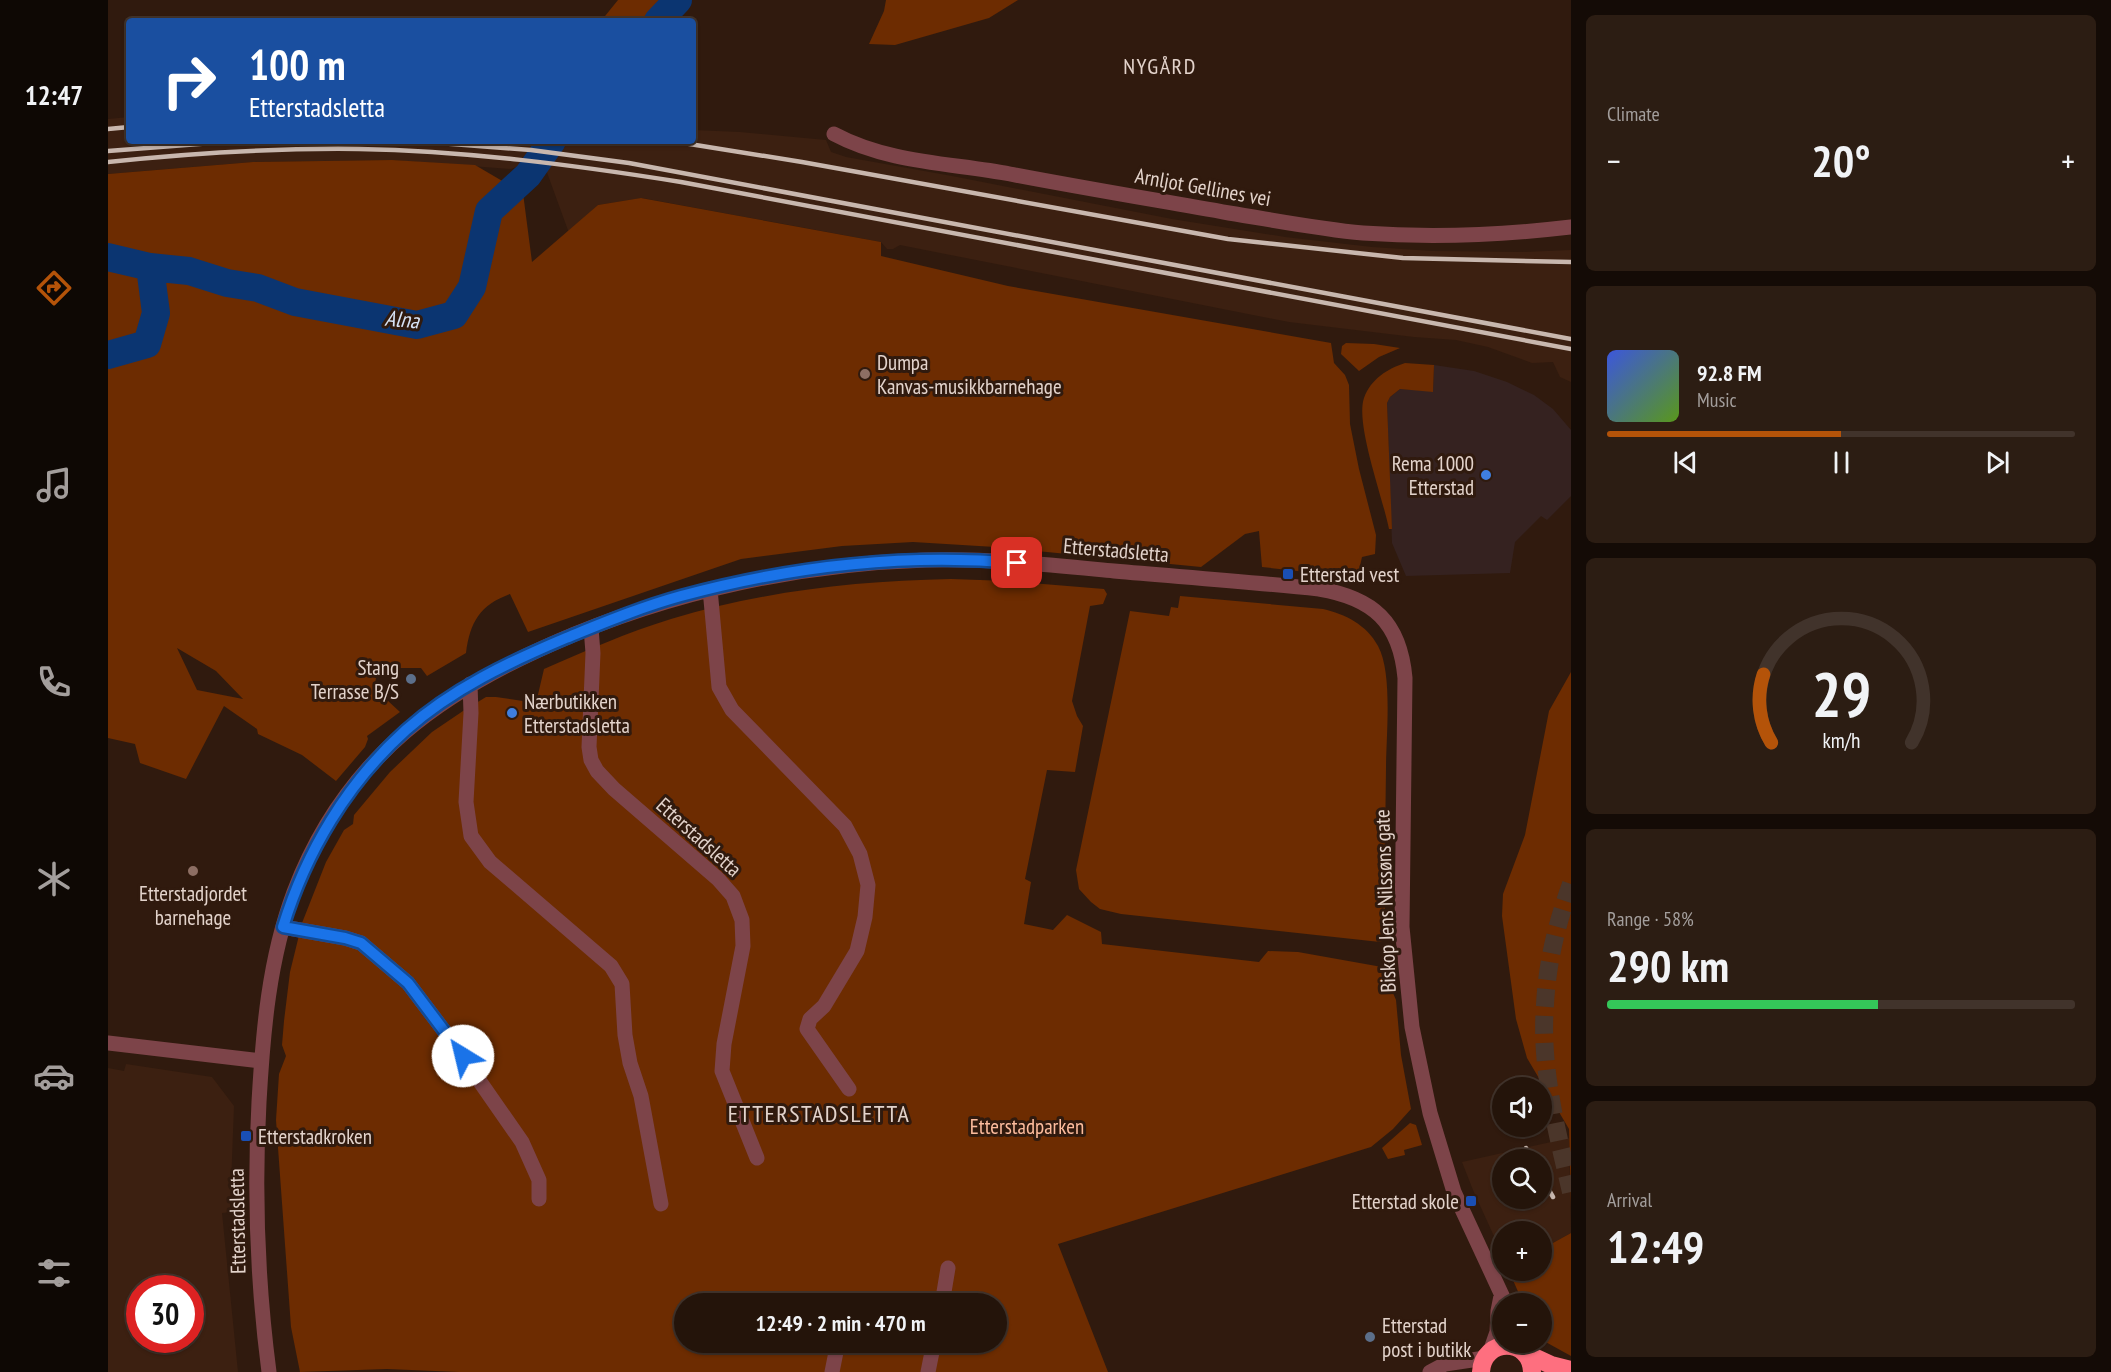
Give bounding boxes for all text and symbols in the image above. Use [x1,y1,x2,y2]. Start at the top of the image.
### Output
text: 100 m [249,37,346,92]
icon: right [150,42,228,120]
district label: NYGÅRD [1123,52,1197,80]
text: 12:47 [25,78,83,112]
text: Etterstadsletta [249,90,385,124]
text: Climate [1607,101,1660,127]
text: 20° [1811,131,1871,189]
text: − [1607,139,1621,182]
text: + [2061,139,2075,182]
street label: Arnljot Gellines vei [1133,162,1273,212]
icon: directions [33,267,75,309]
water label: Alna [384,304,421,335]
place label: Dumpa Kanvas-musikkbarnehage [877,349,1062,400]
text: 92.8 FM [1697,359,1762,387]
marker: Dumpa Kanvas-musikkbarnehage [858,367,872,381]
text: Music [1697,387,1737,413]
icon: previous [1669,446,1702,479]
icon: pause [1825,446,1858,479]
icon: next [1981,446,2014,479]
place label: Rema 1000 Etterstad [1392,450,1474,501]
icon: music [33,464,75,506]
marker: Rema 1000 Etterstad [1479,468,1493,482]
street label: Etterstadsletta [1062,532,1170,568]
pin [991,537,1042,588]
icon: arrive [1000,546,1033,579]
place label: Etterstad vest [1300,561,1399,588]
marker: Etterstad vest [1281,567,1295,581]
text: 29 [1811,653,1871,734]
place label: Stang Terrasse B/S [311,654,399,705]
icon: phone [33,661,75,703]
marker: Stang Terrasse B/S [404,672,418,686]
place label: Nærbutikken Etterstadsletta [524,688,630,739]
marker: Nærbutikken Etterstadsletta [505,706,519,720]
text: km/h [1822,726,1860,754]
street label: Etterstadsletta [651,792,747,882]
street label: Biskop Jens Nilssøns gate [1368,809,1402,993]
icon: climate [33,858,75,900]
marker: Etterstadjordet barnehage [186,864,200,878]
place label: Etterstadjordet barnehage [139,880,247,931]
text: Range · 58% [1607,906,1694,932]
text: 290 km [1607,936,1729,994]
position arrow [431,1024,495,1088]
icon: car [33,1055,75,1097]
map controls [1492,1077,1552,1353]
button: sound [1492,1077,1552,1137]
district label: ETTERSTADSLETTA [728,1098,910,1129]
park label: Etterstadparken [970,1113,1084,1140]
place label: Etterstadkroken [258,1123,372,1150]
marker: Etterstadkroken [239,1129,253,1143]
button: search [1492,1149,1552,1209]
street label: Etterstadsletta [223,1168,251,1274]
text: Arrival [1607,1187,1652,1213]
place label: Etterstad skole [1352,1188,1459,1215]
marker: Etterstad skole [1464,1194,1478,1208]
text: 12:49 [1607,1217,1704,1275]
button: + [1492,1221,1552,1281]
icon: filters [33,1252,75,1294]
speed limit sign: 30 [126,1275,204,1353]
button: − [1492,1293,1552,1353]
text: 12:49 · 2 min · 470 m [755,1309,926,1337]
place label: Etterstad post i butikk [1382,1312,1471,1363]
marker: Etterstad post i butikk [1363,1330,1377,1344]

